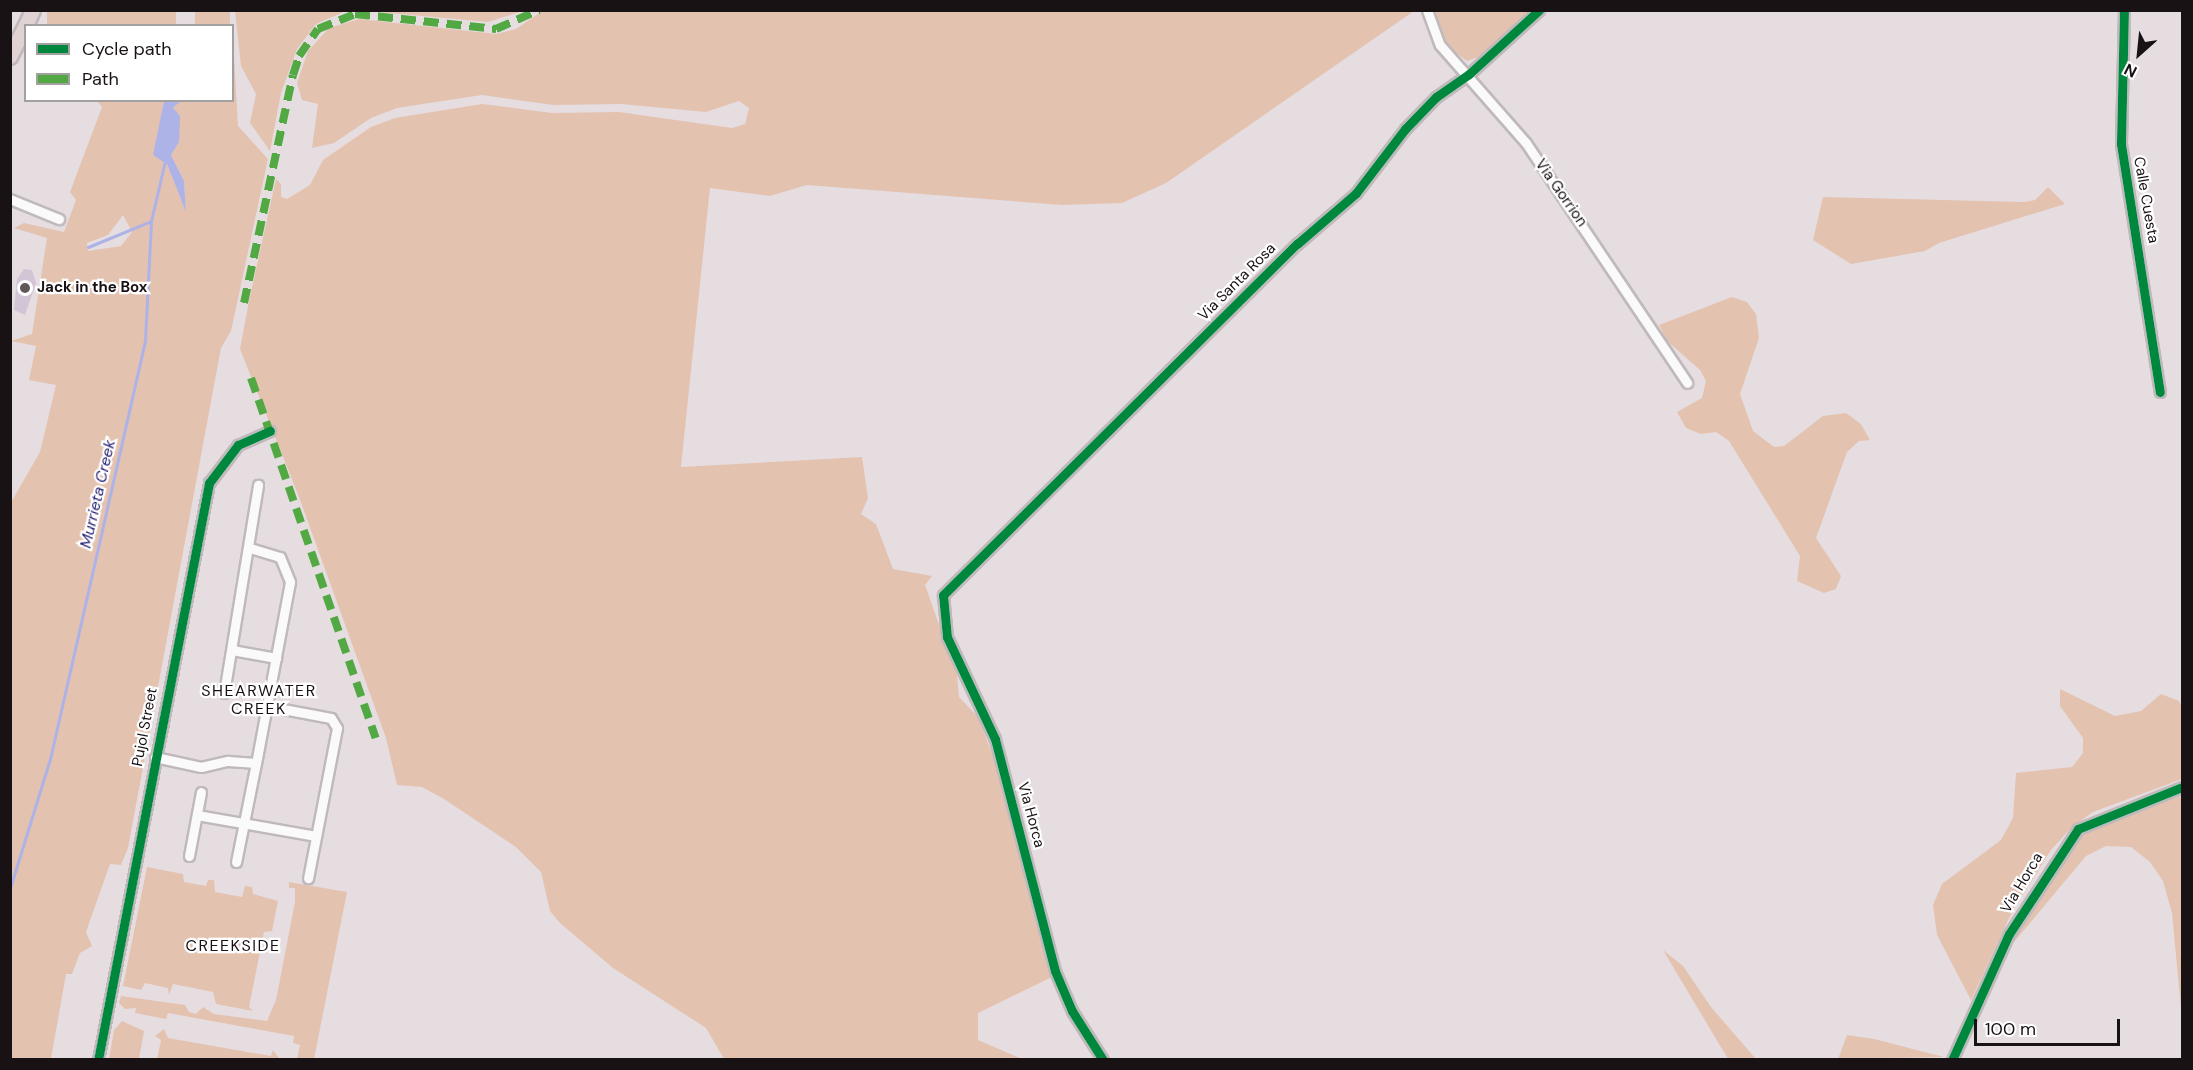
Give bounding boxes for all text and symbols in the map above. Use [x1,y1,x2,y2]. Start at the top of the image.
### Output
legend [24,24,234,102]
north arrow [2109,24,2169,84]
text: Cycle path [82,37,172,61]
text: N [2121,58,2141,82]
text: Path [82,67,119,91]
street label: Calle Cuesta [2130,155,2162,245]
street label: Via Gorrion [1531,156,1591,230]
street label: Via Santa Rosa [1194,239,1280,325]
place label: Jack in the Box [37,279,147,297]
marker: Jack in the Box [18,281,32,295]
water label: Murrieta Creek [76,438,120,550]
district label: SHEARWATER CREEK [201,681,317,719]
street label: Pujol Street [129,686,161,768]
street label: Via Horca [1014,780,1048,850]
street label: Via Horca [1997,850,2047,916]
district label: CREEKSIDE [186,936,280,956]
scale bar [1977,1007,2122,1045]
text: 100 m [1985,1017,2036,1041]

